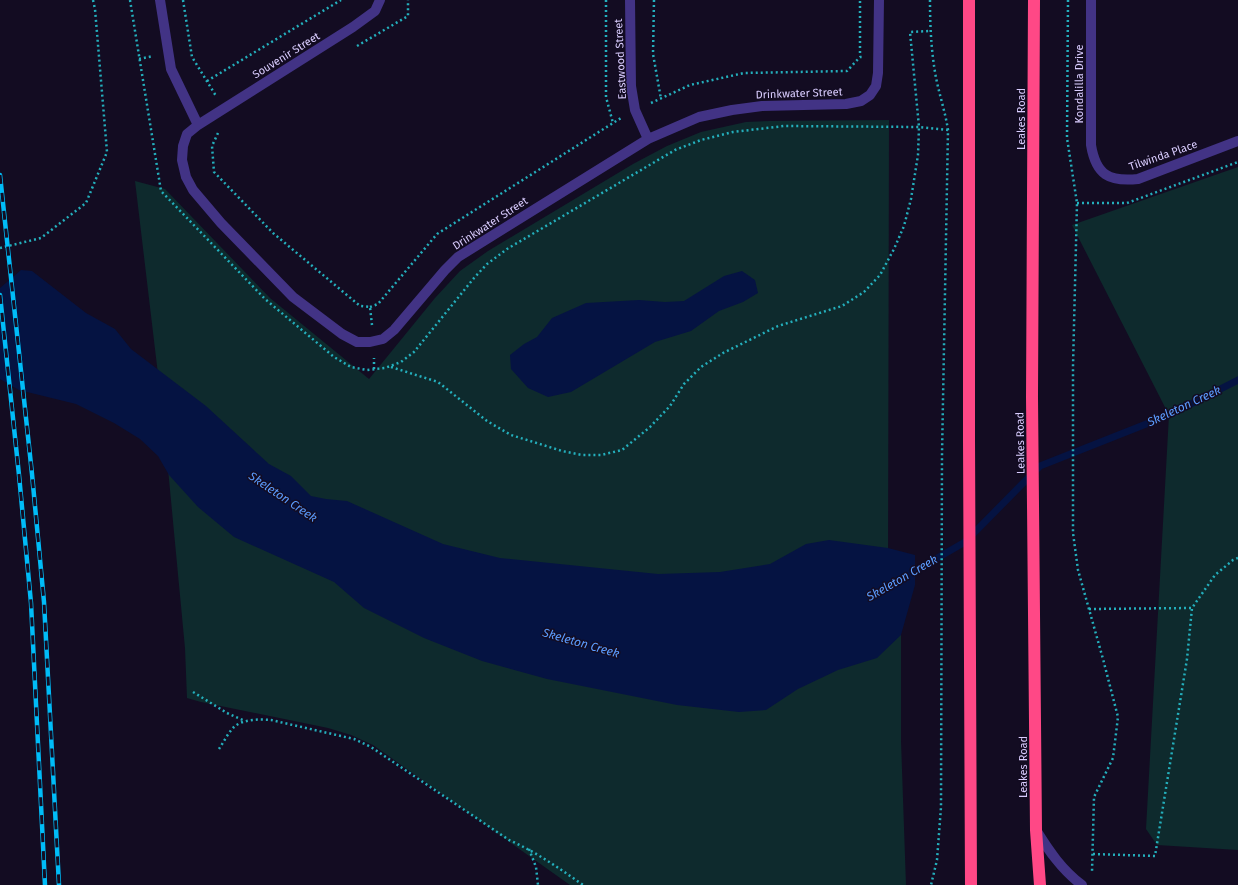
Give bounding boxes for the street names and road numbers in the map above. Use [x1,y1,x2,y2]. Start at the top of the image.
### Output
street label: Eastwood Street [612,18,629,100]
street label: Souvenir Street [250,30,322,81]
street label: Kondalilla Drive [1073,44,1086,124]
street label: Drinkwater Street [755,85,843,102]
street label: Leakes Road [1015,88,1028,150]
street label: Tilwinda Place [1127,138,1199,173]
street label: Drinkwater Street [450,194,530,253]
street label: Leakes Road [1013,412,1028,474]
street label: Leakes Road [1017,736,1030,798]

